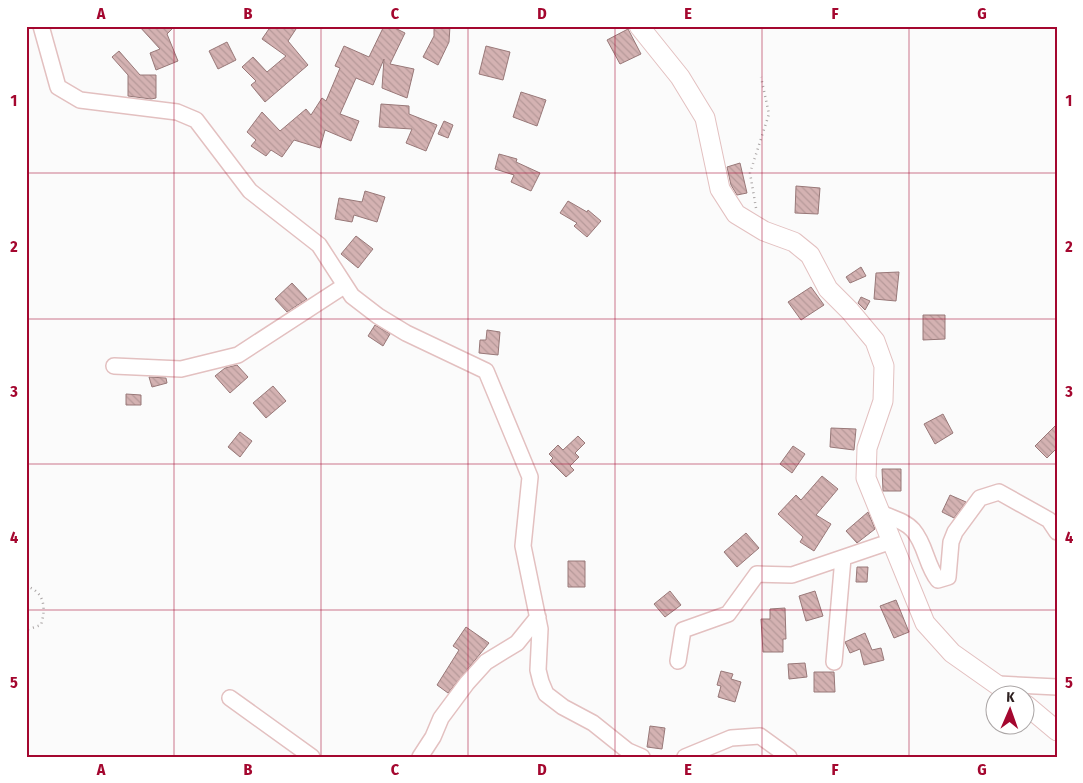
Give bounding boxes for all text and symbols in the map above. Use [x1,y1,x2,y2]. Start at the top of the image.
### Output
text: A [96,4,106,23]
text: B [244,4,253,23]
text: C [391,4,400,23]
text: D [537,4,547,23]
text: E [684,4,692,23]
text: F [831,4,839,23]
text: G [977,4,987,23]
text: 1 [11,91,17,110]
text: 1 [1066,91,1072,110]
text: 2 [9,237,18,256]
text: 2 [1064,237,1073,256]
text: 3 [9,382,18,401]
text: 3 [1064,382,1073,401]
text: 4 [10,528,18,547]
text: 4 [1065,528,1073,547]
text: 5 [10,673,18,692]
text: 5 [1065,673,1073,692]
north arrow [986,686,1036,736]
text: K [1006,689,1016,706]
text: A [96,760,106,779]
text: B [244,760,253,779]
text: C [391,760,400,779]
text: D [537,760,547,779]
text: E [684,760,692,779]
text: F [831,760,839,779]
text: G [977,760,987,779]

